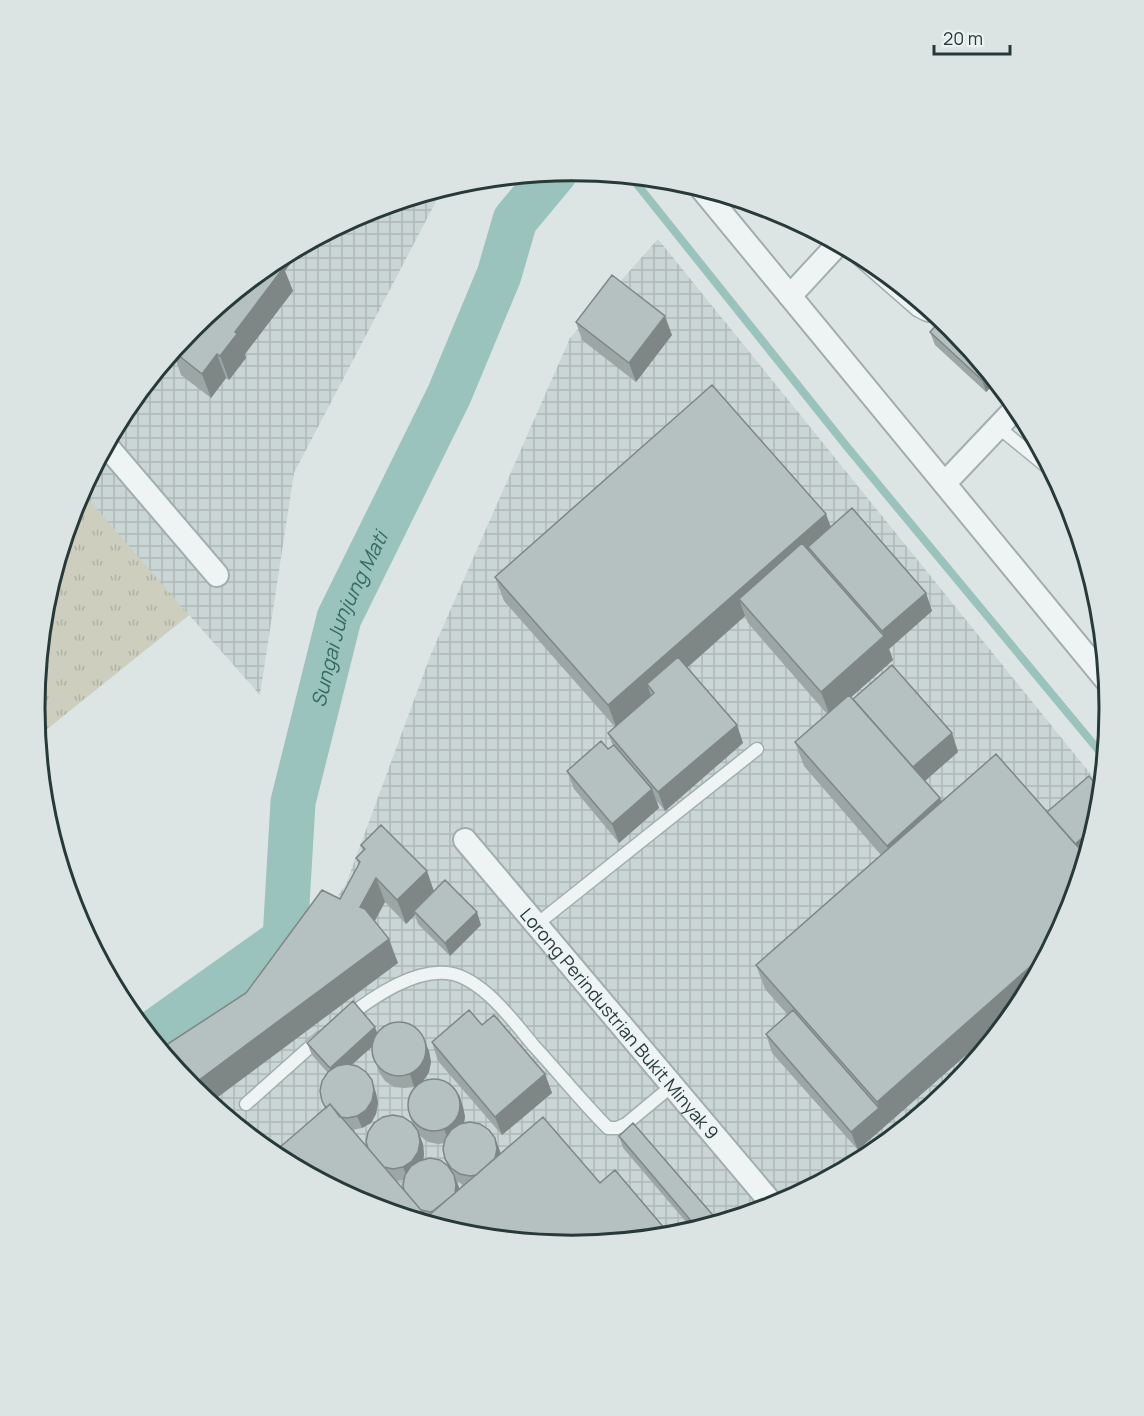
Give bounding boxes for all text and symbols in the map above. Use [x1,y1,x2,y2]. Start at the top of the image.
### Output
scale bar [934,18,1010,56]
text: 20 m [943,26,983,50]
water label: Sungai Junjung Mati [304,525,394,709]
street label: Lorong Perindustrian Bukit Minyak 9 [515,903,724,1144]

